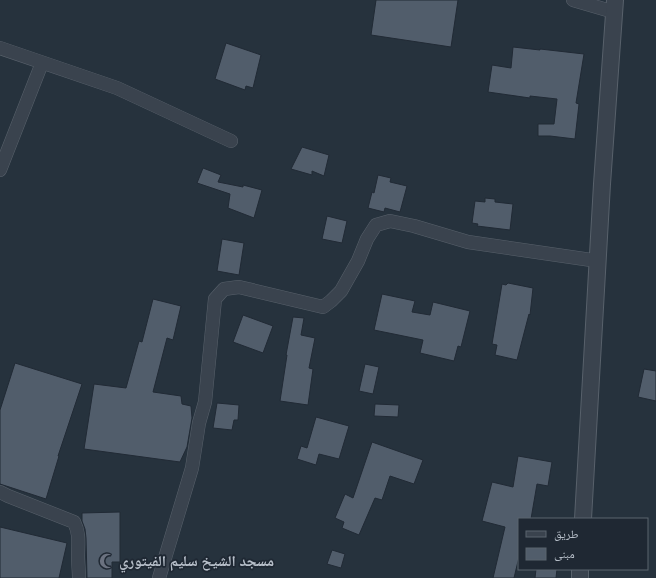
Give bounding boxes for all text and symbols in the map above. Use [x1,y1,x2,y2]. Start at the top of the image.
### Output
legend [518,518,648,570]
text: طريق [554,527,579,541]
text: مبنى [554,547,575,561]
mosque icon: مسجد الشيخ سليم الفيتوري [98,552,116,570]
place label: مسجد الشيخ سليم الفيتوري [119,552,274,573]

